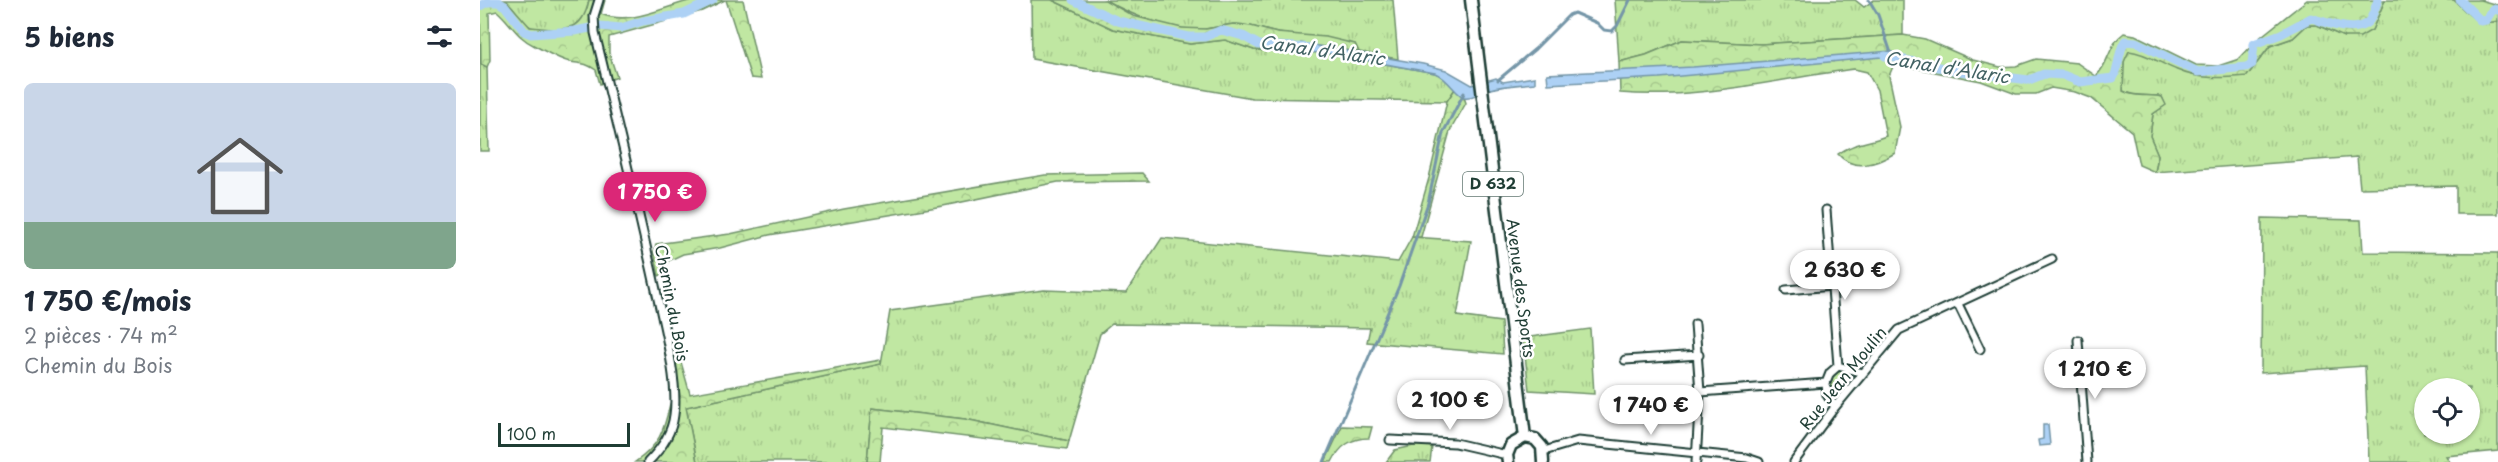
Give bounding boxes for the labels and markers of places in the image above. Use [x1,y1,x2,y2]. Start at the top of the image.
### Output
pin: 1 750 € [600,172,710,223]
pin: 2 630 € [1790,250,1900,301]
pin: 1 210 € [2040,349,2150,400]
pin: 2 100 € [1395,380,1505,431]
pin: 1 740 € [1596,385,1706,436]

